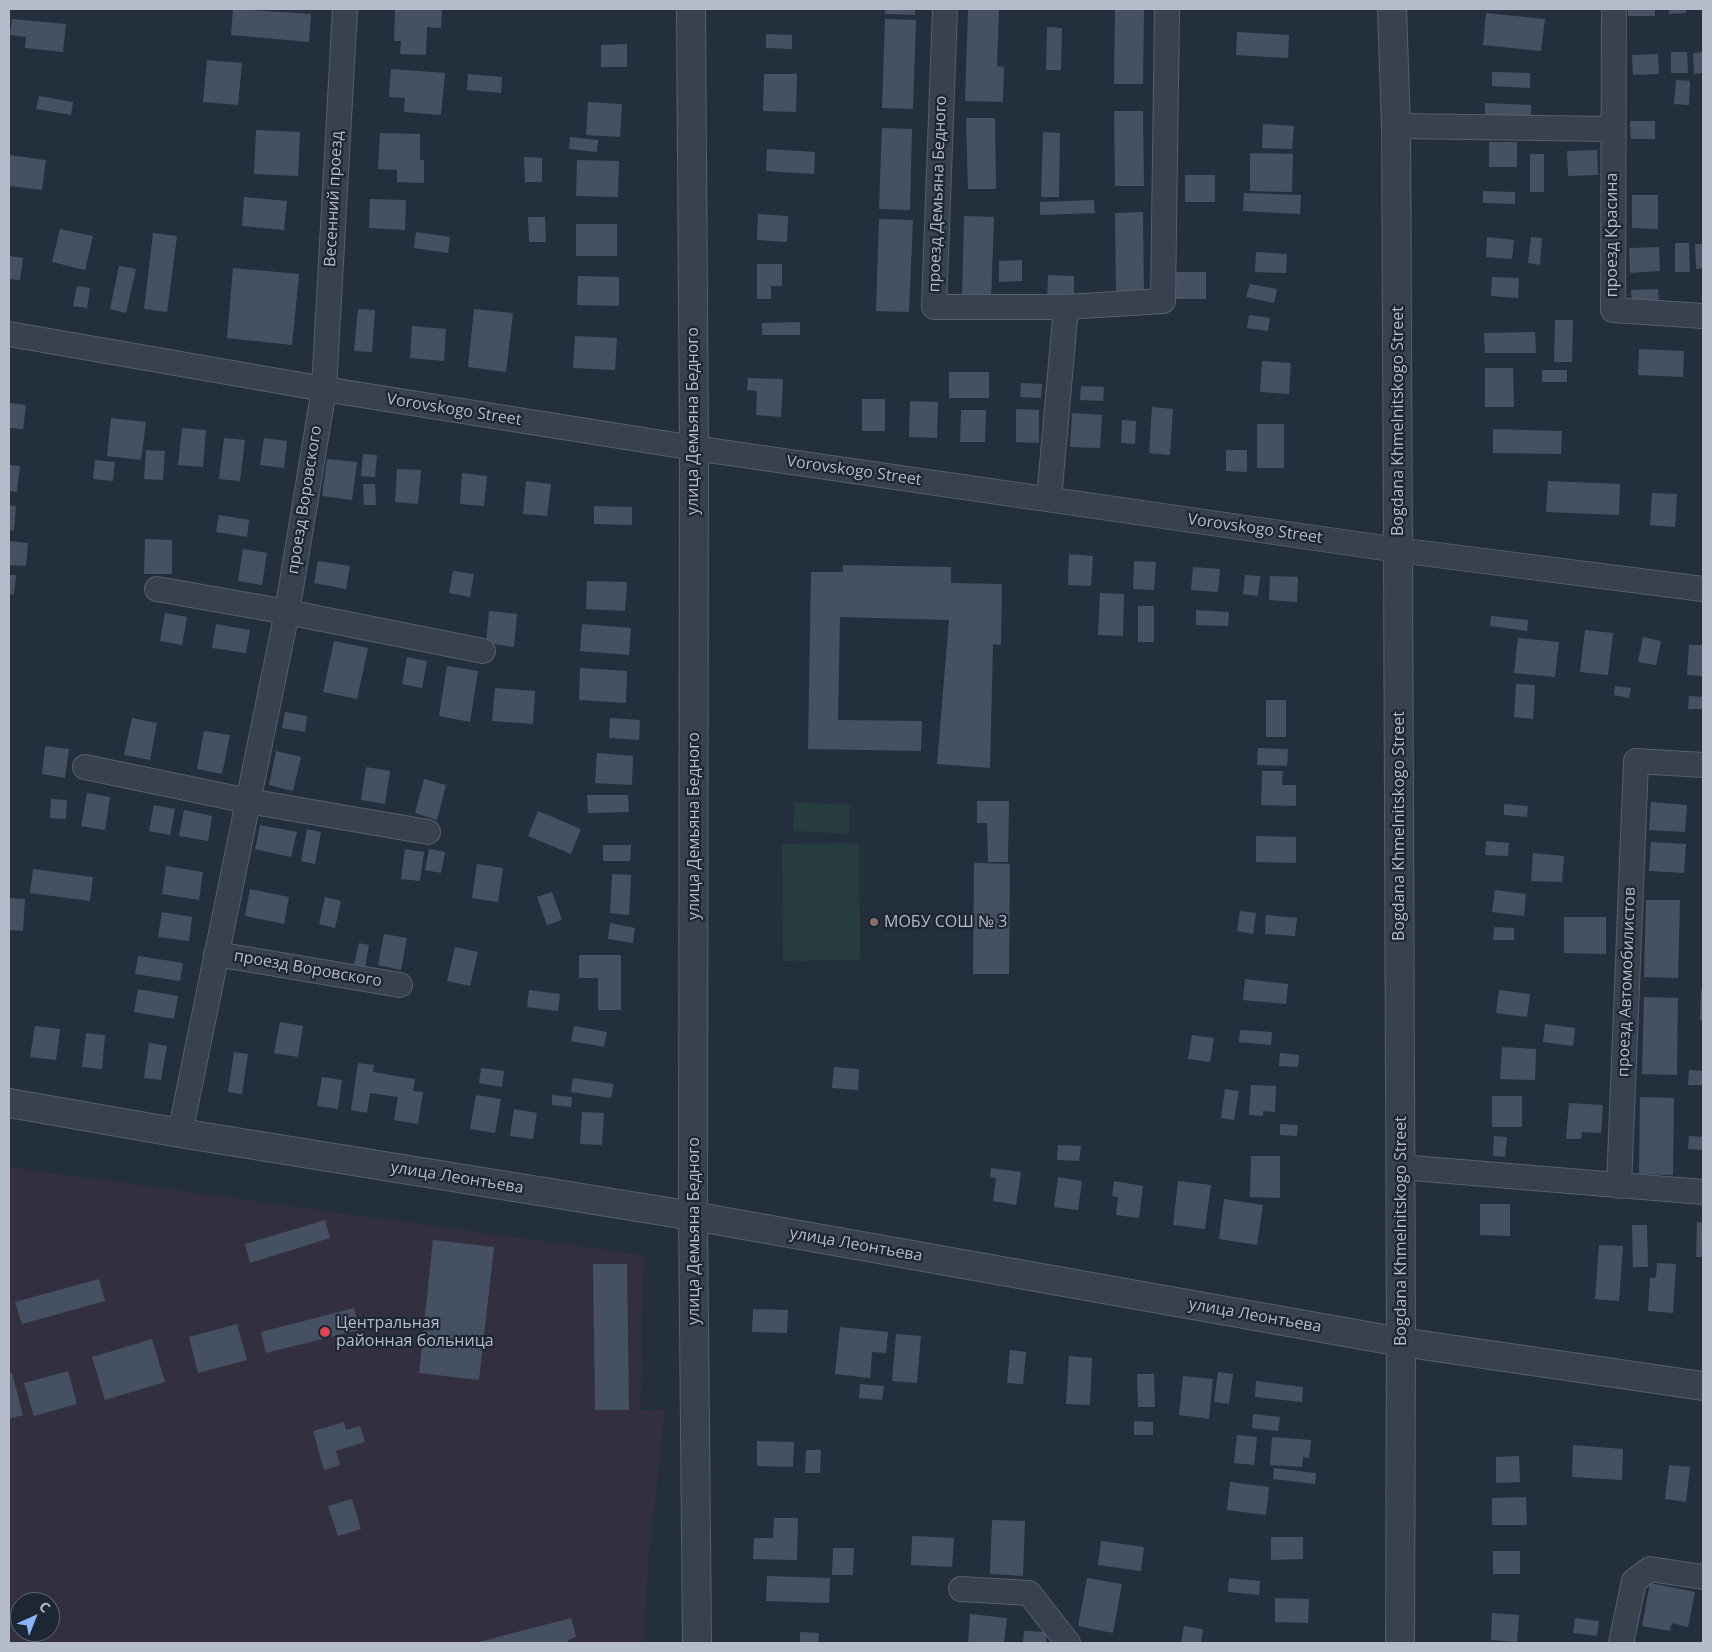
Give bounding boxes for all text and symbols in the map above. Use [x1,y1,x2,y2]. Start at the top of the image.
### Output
street label: проезд Демьяна Бедного [925,95,951,293]
street label: Весенний проезд [321,131,347,267]
street label: проезд Красина [1602,173,1622,297]
street label: Bogdana Khmelnitskogo Street [1388,306,1408,536]
street label: улица Демьяна Бедного [683,327,703,515]
street label: Vorovskogo Street [385,390,523,430]
street label: проезд Воровского [284,424,326,576]
street label: Vorovskogo Street [785,452,923,490]
street label: Vorovskogo Street [1186,510,1324,548]
street label: Bogdana Khmelnitskogo Street [1389,711,1409,941]
street label: улица Демьяна Бедного [684,732,704,920]
street label: проезд Автомобилистов [1614,887,1640,1077]
place label: МОБУ СОШ № 3 [884,912,1007,932]
marker: МОБУ СОШ № 3 [868,916,880,928]
street label: проезд Воровского [232,947,384,991]
street label: Bogdana Khmelnitskogo Street [1391,1116,1411,1346]
street label: улица Демьяна Бедного [684,1137,704,1325]
street label: улица Леонтьева [389,1158,525,1198]
street label: улица Леонтьева [788,1224,924,1266]
street label: улица Леонтьева [1187,1295,1323,1337]
place label: Центральная районная больница [336,1313,494,1351]
marker: Центральная районная больница [318,1325,332,1339]
north arrow [10,1592,60,1642]
text: С [35,1597,55,1616]

